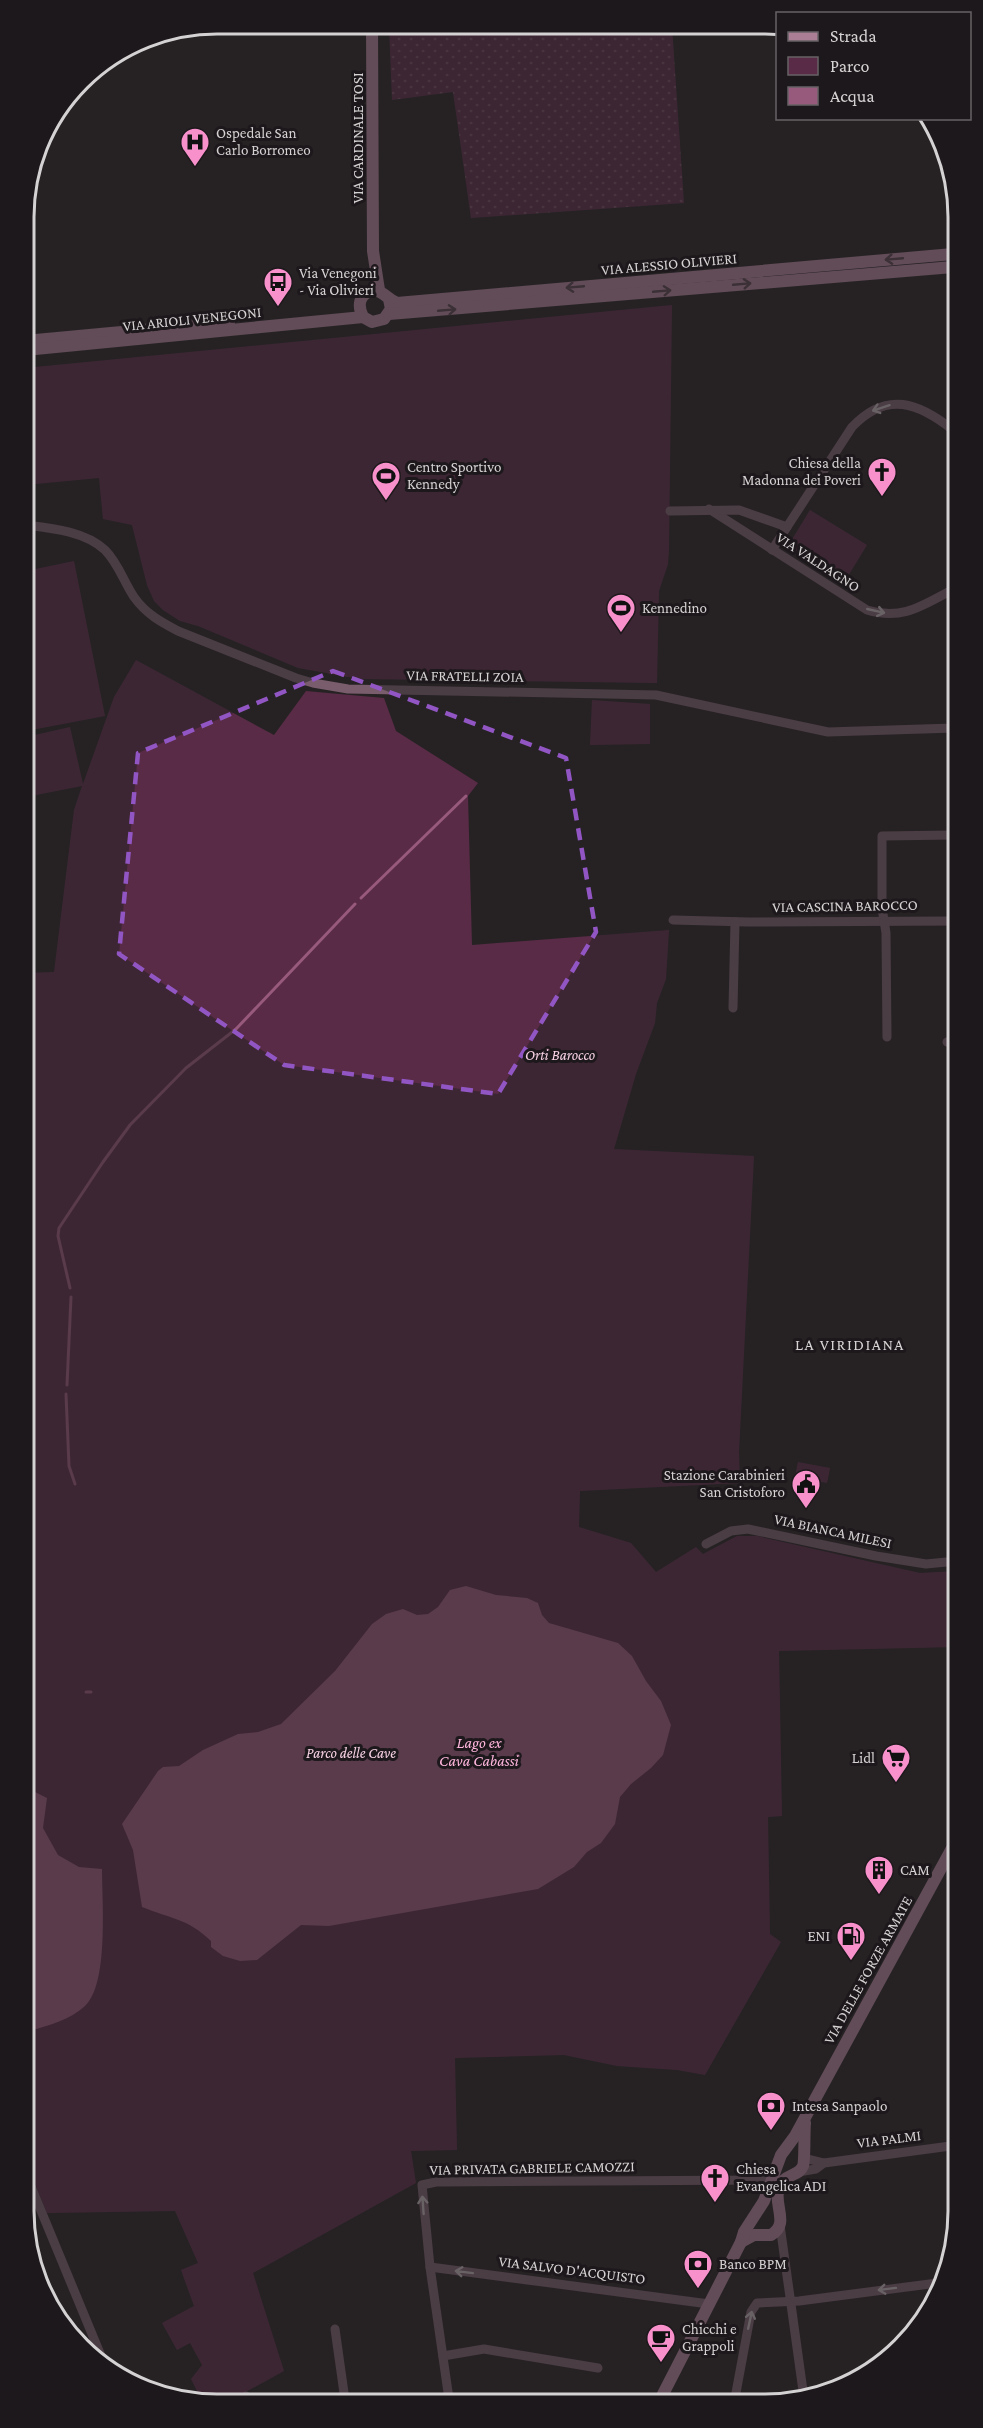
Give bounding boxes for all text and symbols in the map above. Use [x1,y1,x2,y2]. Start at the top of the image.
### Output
legend [776,12,971,120]
text: Strada [830,26,877,46]
text: Parco [830,56,869,76]
street label: VIA CARDINALE TOSI [350,73,366,203]
text: Acqua [830,86,875,106]
place label: Ospedale San Carlo Borromeo [216,125,311,158]
hospital icon: Ospedale San Carlo Borromeo [179,126,211,168]
street label: VIA ALESSIO OLIVIERI [600,250,738,278]
one-way arrow [885,254,905,265]
place label: Via Venegoni - Via Olivieri [299,265,377,298]
bus stop icon: Via Venegoni - Via Olivieri [262,266,294,308]
one-way arrow [731,278,751,289]
one-way arrow [565,282,585,293]
one-way arrow [652,285,672,296]
street label: VIA ARIOLI VENEGONI [122,304,262,334]
one-way arrow [437,304,457,315]
one-way arrow [872,403,891,414]
place label: Chiesa della Madonna dei Poveri [742,455,861,488]
church icon: Chiesa della Madonna dei Poveri [866,456,898,498]
place label: Centro Sportivo Kennedy [407,459,501,493]
sports icon: Centro Sportivo Kennedy [370,460,402,502]
street label: VIA VALDAGNO [773,529,863,595]
sports icon: Kennedino [605,592,637,634]
place label: Kennedino [642,600,707,616]
one-way arrow [866,606,885,618]
street label: VIA FRATELLI ZOIA [406,667,524,685]
street label: VIA CASCINA BAROCCO [772,897,918,915]
park label: Orti Barocco [525,1047,595,1063]
district label: LA VIRIDIANA [795,1336,905,1353]
place label: Stazione Carabinieri San Cristoforo [664,1467,785,1500]
public building icon: Stazione Carabinieri San Cristoforo [790,1468,822,1510]
street label: VIA BIANCA MILESI [773,1511,893,1551]
water label: Lago ex Cava Cabassi [439,1734,520,1769]
supermarket icon: Lidl [880,1742,912,1784]
park label: Parco delle Cave [306,1745,396,1761]
place label: Lidl [852,1750,875,1766]
building icon: CAM [863,1854,895,1896]
place label: CAM [900,1862,930,1878]
street label: VIA DELLE FORZE ARMATE [821,1893,915,2047]
fuel station icon: ENI [835,1920,867,1962]
place label: ENI [807,1928,830,1944]
bank icon: Intesa Sanpaolo [755,2090,787,2132]
place label: Intesa Sanpaolo [792,2098,887,2115]
street label: VIA PALMI [856,2127,922,2151]
street label: VIA PRIVATA GABRIELE CAMOZZI [429,2158,635,2178]
place label: Chiesa Evangelica ADI [736,2161,826,2195]
church icon: Chiesa Evangelica ADI [699,2162,731,2204]
one-way arrow [417,2196,428,2216]
bank icon: Banco BPM [682,2248,714,2290]
street label: VIA SALVO D'ACQUISTO [498,2253,646,2287]
place label: Banco BPM [719,2256,787,2272]
one-way arrow [454,2266,474,2277]
one-way arrow [877,2284,897,2295]
one-way arrow [745,2310,756,2330]
place label: Chicchi e Grappoli [682,2321,737,2355]
cafe icon: Chicchi e Grappoli [645,2322,677,2364]

